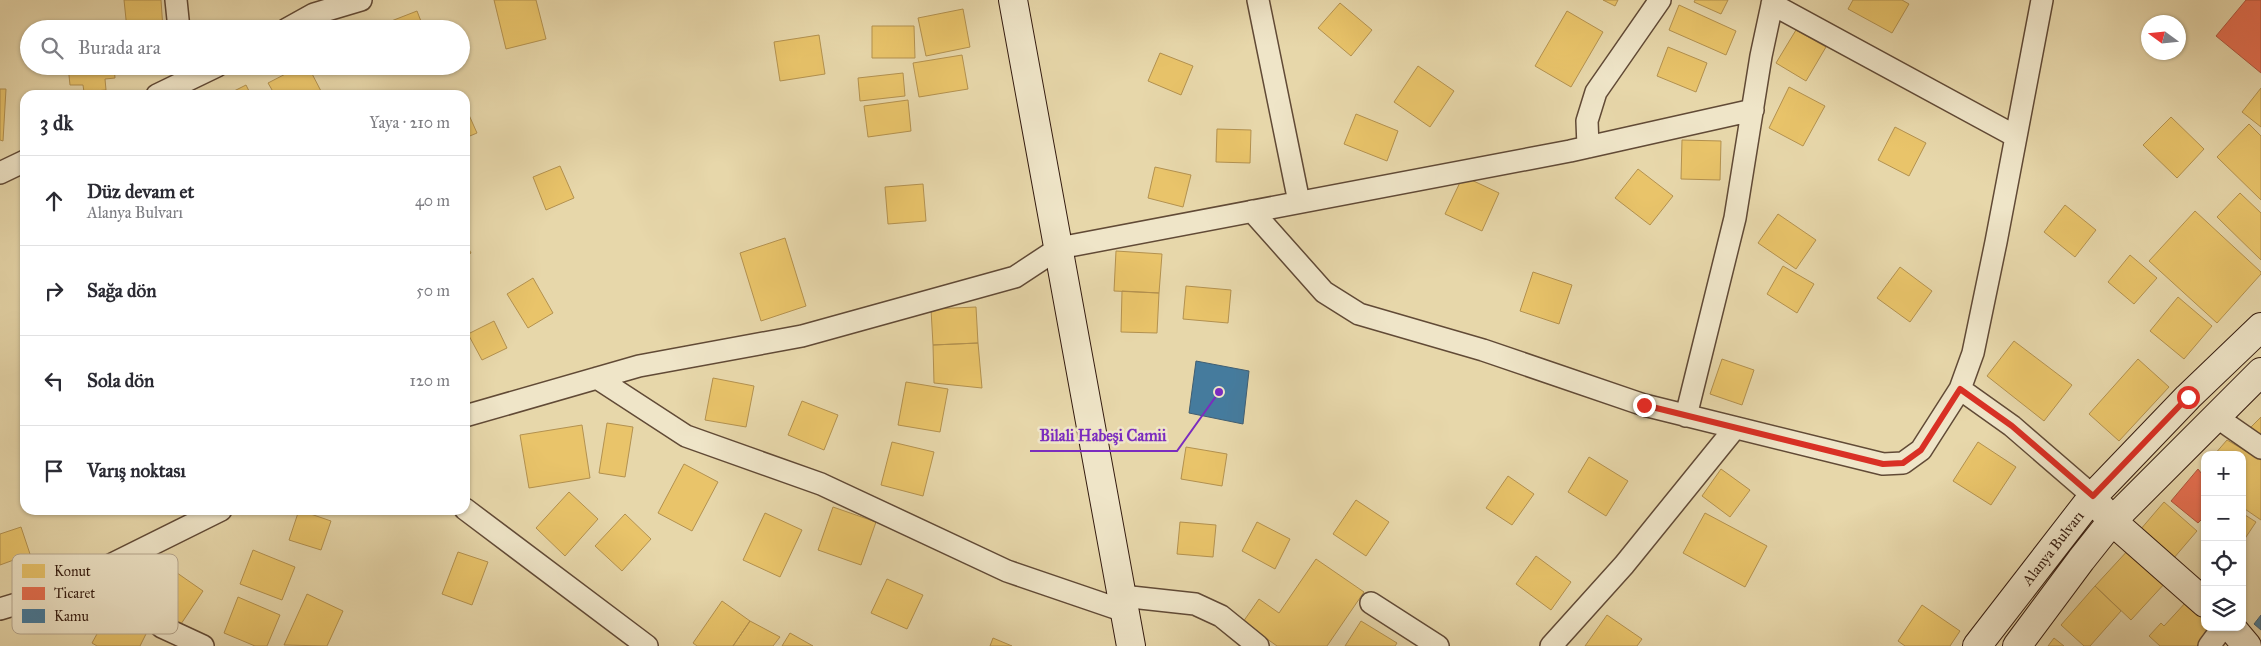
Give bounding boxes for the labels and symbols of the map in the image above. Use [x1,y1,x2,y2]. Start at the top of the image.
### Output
north arrow [2141,15,2186,60]
route start [2177,386,2200,409]
route end [1633,394,1656,417]
callout: Bilali Habeşi Camii [1030,420,1177,451]
text: Bilali Habeşi Camii [1040,426,1167,446]
street label: Alanya Bulvarı [2018,507,2088,590]
legend [12,554,178,634]
text: Konut [54,563,91,580]
text: Ticaret [54,585,95,602]
text: Kamu [54,608,90,625]

